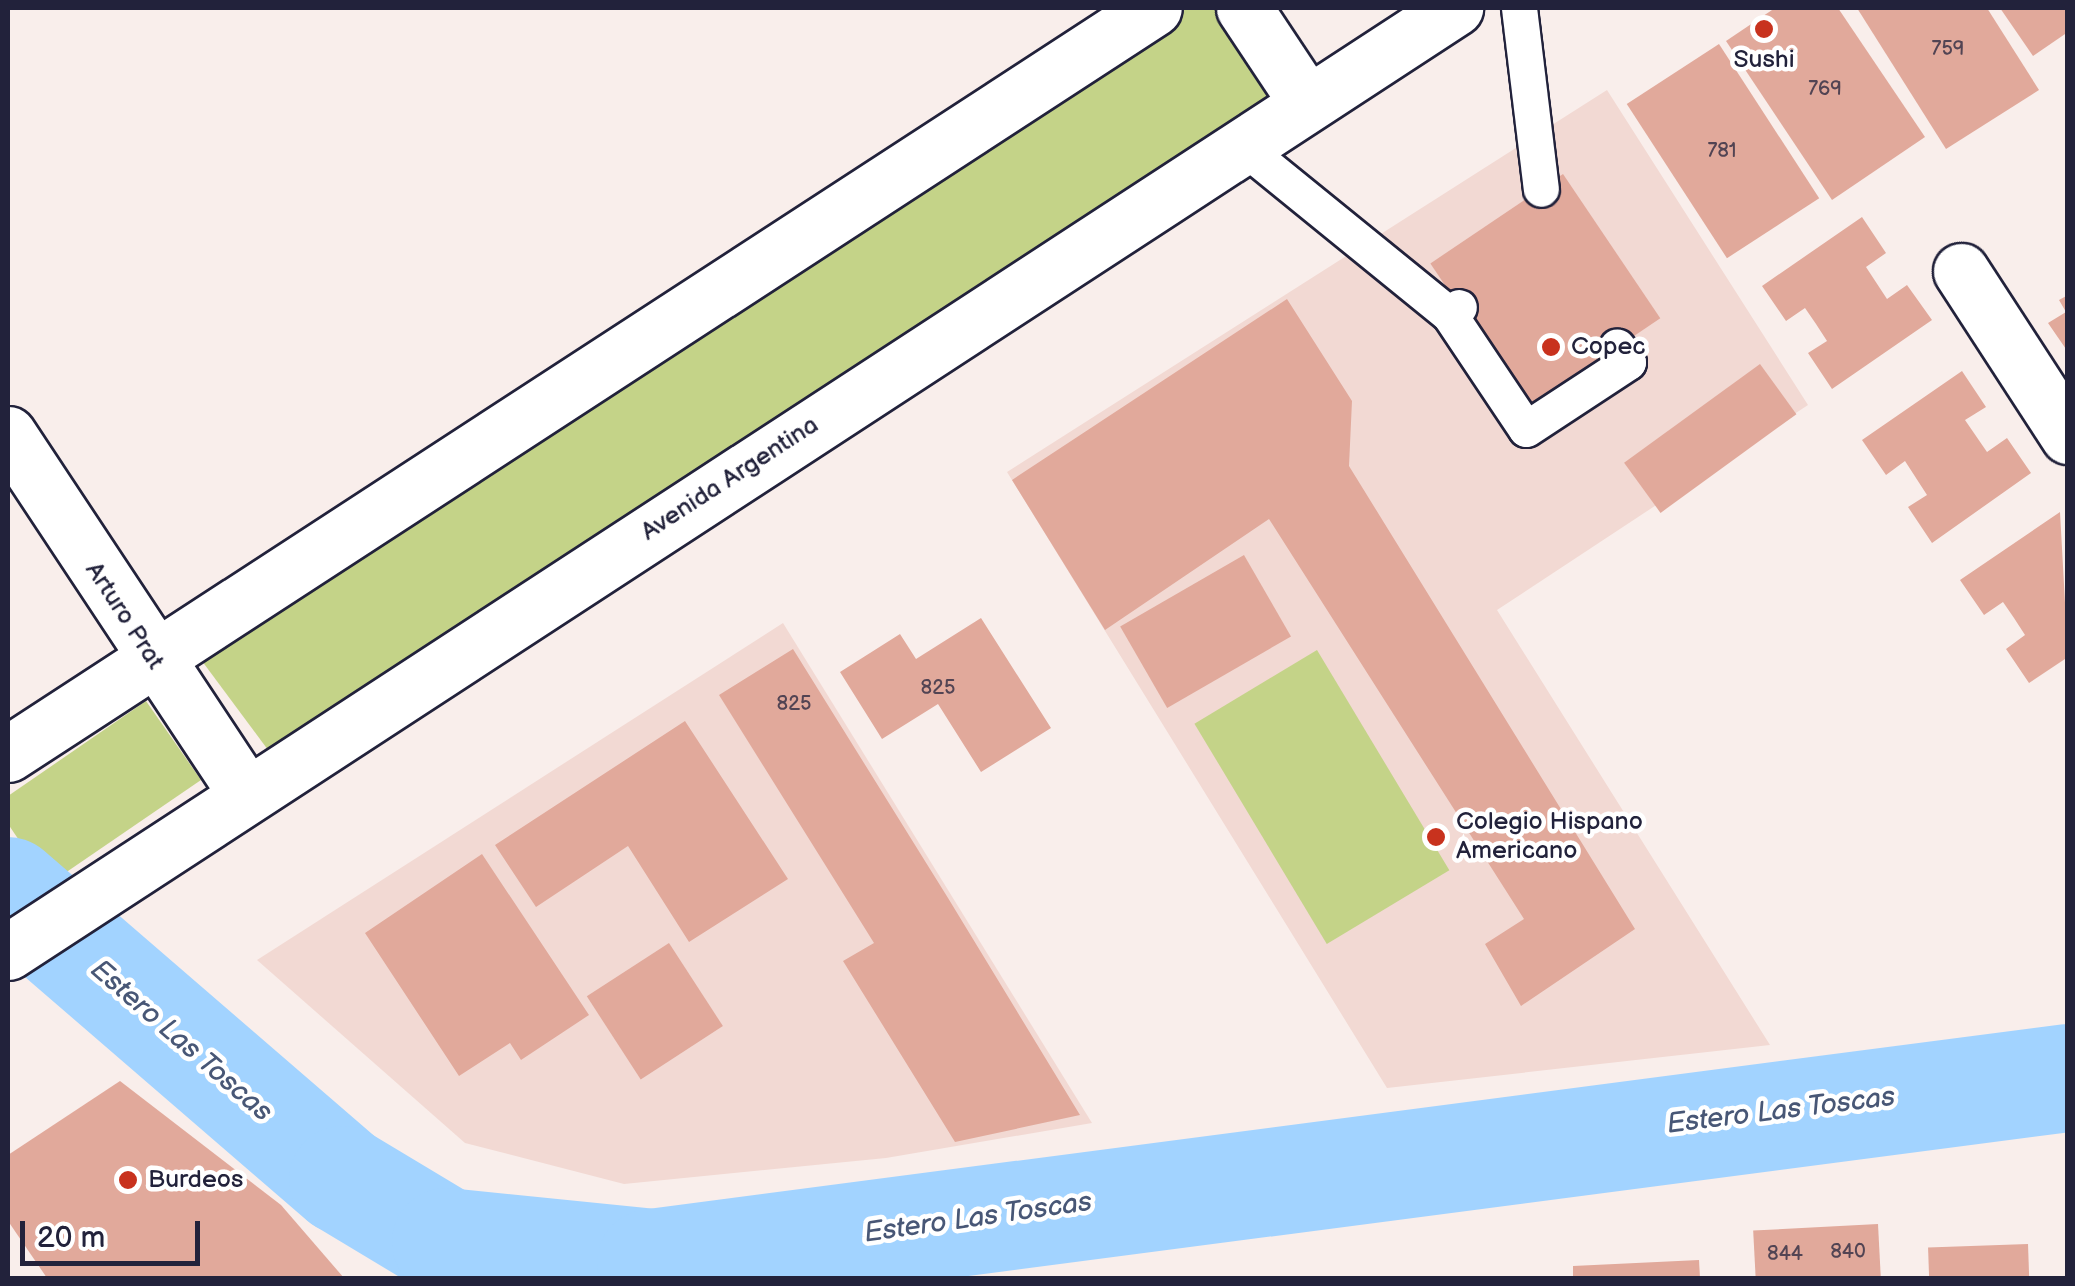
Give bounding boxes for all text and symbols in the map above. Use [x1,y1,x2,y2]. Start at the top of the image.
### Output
marker: Sushi [1753,18,1775,40]
house number: 759 [1932,37,1964,61]
place label: Sushi [1733,45,1795,75]
house number: 769 [1808,77,1842,101]
house number: 781 [1707,139,1737,163]
place label: Copec [1571,332,1646,362]
marker: Copec [1540,336,1562,358]
street label: Avenida Argentina [636,411,824,547]
street label: Arturo Prat [78,557,170,675]
house number: 825 [921,676,955,700]
house number: 825 [777,692,811,716]
place label: Colegio Hispano Americano [1456,808,1643,867]
marker: Colegio Hispano Americano [1425,826,1447,848]
water label: Estero Las Toscas [83,953,279,1129]
water label: Estero Las Toscas [1665,1080,1897,1142]
place label: Burdeos [148,1165,243,1195]
marker: Burdeos [117,1169,139,1191]
water label: Estero Las Toscas [862,1185,1094,1251]
scale bar [25,1201,205,1263]
text: 20 m [37,1220,105,1256]
house number: 840 [1830,1240,1866,1264]
house number: 844 [1767,1242,1803,1266]

